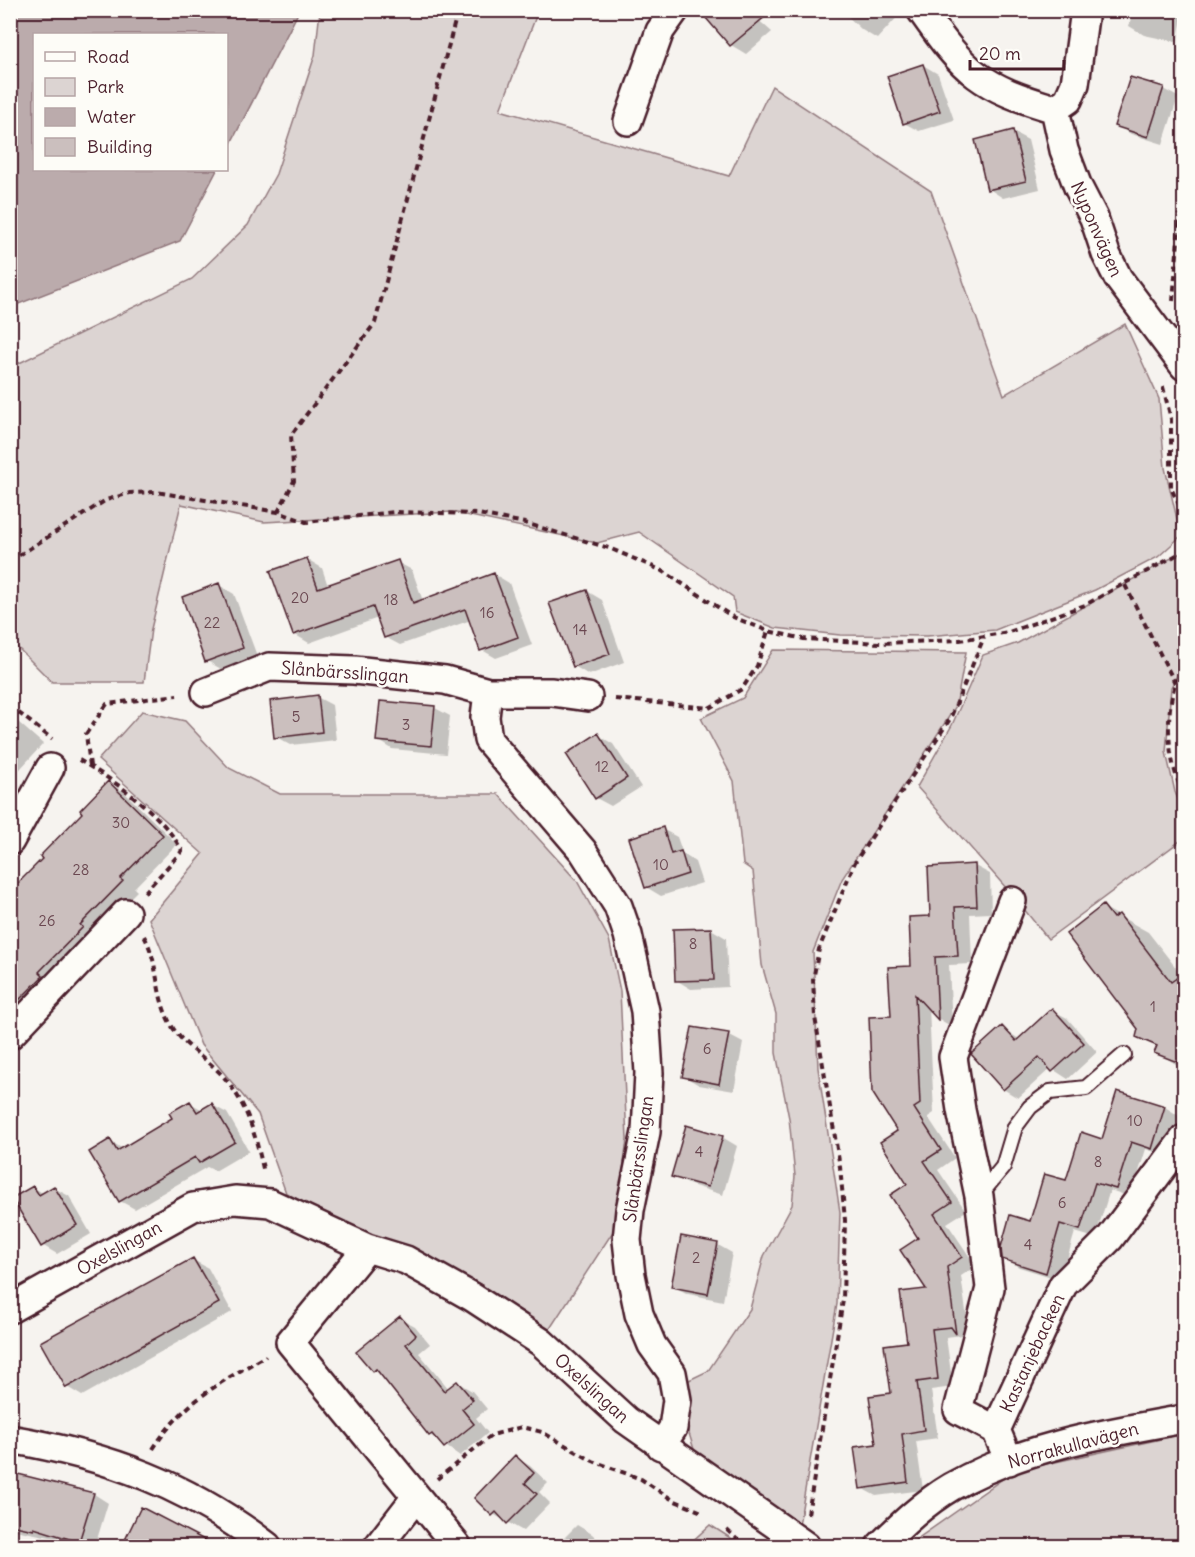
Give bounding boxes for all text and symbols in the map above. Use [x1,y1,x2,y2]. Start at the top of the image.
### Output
legend [33,33,228,171]
scale bar [970,33,1064,71]
text: 20 m [979,42,1021,65]
text: Road [87,45,130,68]
text: Park [87,75,124,98]
text: Water [87,105,137,128]
text: Building [87,135,152,158]
street label: Nyponvägen [1066,178,1128,280]
house number: 20 [291,588,309,607]
house number: 18 [384,590,398,609]
house number: 16 [480,603,494,622]
house number: 22 [204,613,220,632]
house number: 14 [573,620,588,639]
street label: Slånbärsslingan [280,656,410,688]
house number: 5 [292,707,300,726]
house number: 3 [402,715,410,734]
house number: 12 [595,757,609,776]
house number: 30 [112,813,130,832]
house number: 10 [653,855,669,874]
house number: 28 [73,860,89,879]
house number: 26 [39,911,55,930]
house number: 8 [689,934,697,953]
house number: 1 [1150,997,1156,1016]
house number: 6 [703,1039,711,1058]
street label: Slånbärsslingan [618,1094,658,1224]
house number: 10 [1127,1111,1143,1130]
house number: 4 [695,1142,704,1161]
house number: 8 [1094,1152,1102,1171]
house number: 6 [1058,1193,1066,1212]
street label: Oxelslingan [73,1215,165,1281]
house number: 4 [1024,1235,1033,1254]
house number: 2 [692,1248,700,1267]
street label: Kastanjebacken [994,1290,1070,1416]
street label: Oxelslingan [550,1348,634,1428]
street label: Norrakullavägen [1005,1417,1141,1473]

